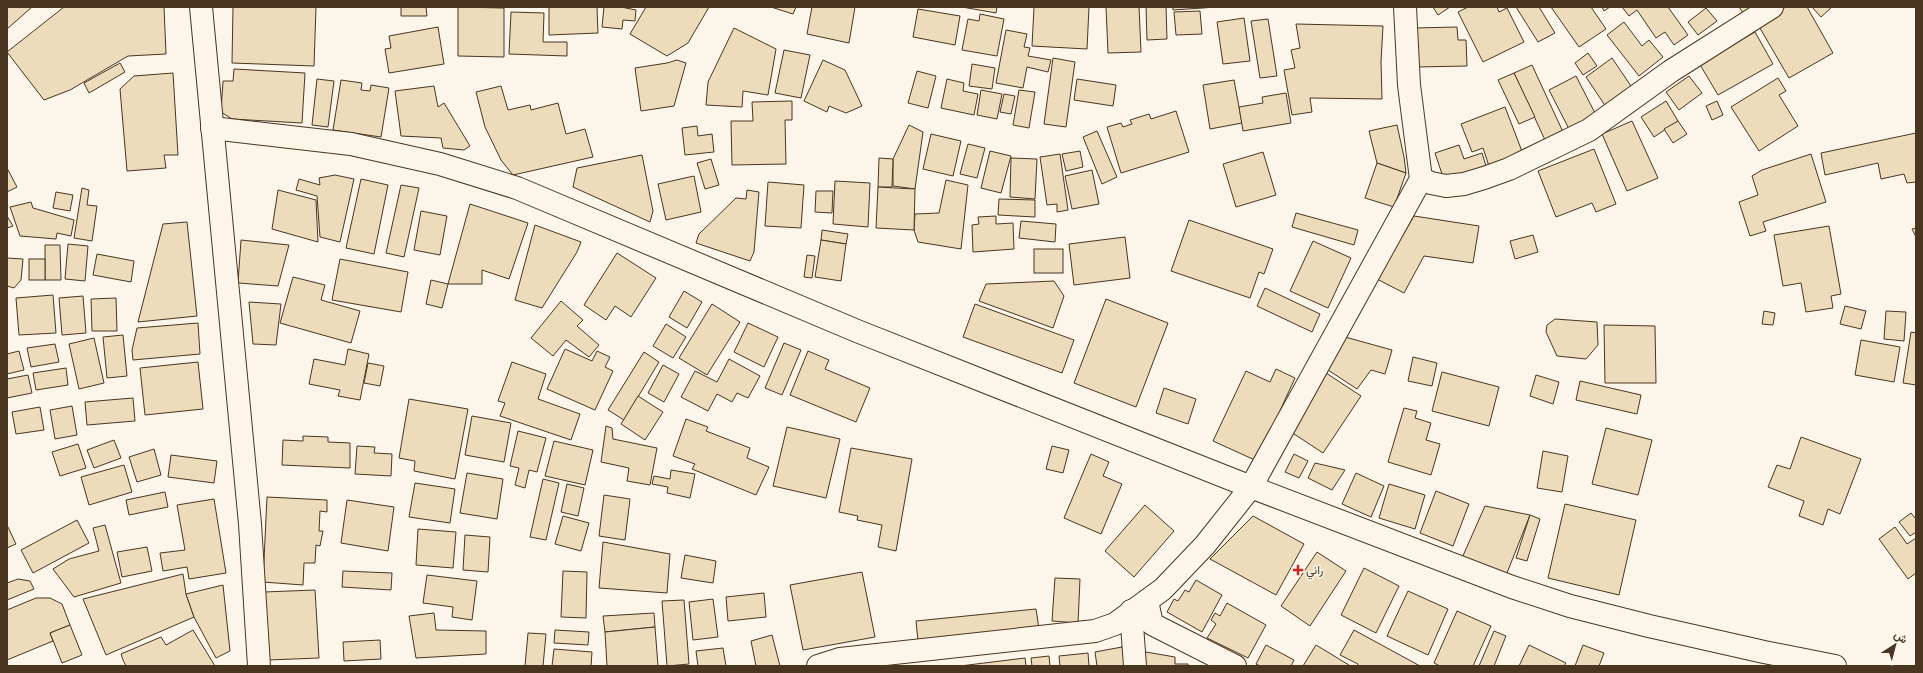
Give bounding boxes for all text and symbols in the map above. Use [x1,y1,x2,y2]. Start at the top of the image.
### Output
place label: راني [1306,563,1323,580]
marker: راني [1293,565,1303,575]
north arrow [1875,625,1915,665]
text: ش [1891,628,1910,646]

